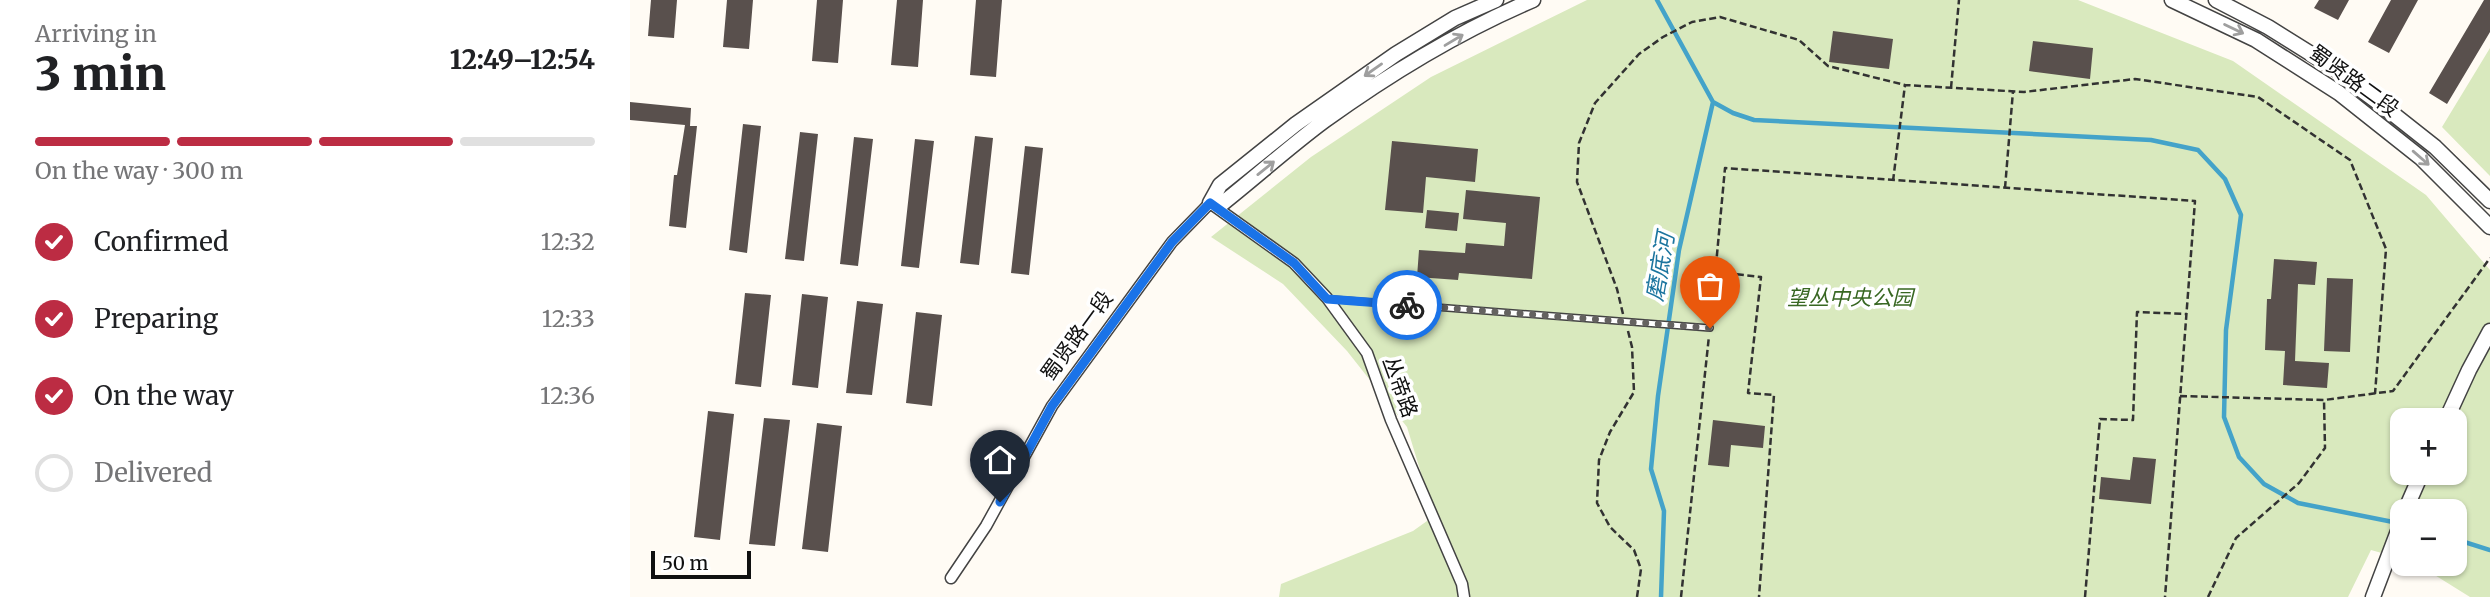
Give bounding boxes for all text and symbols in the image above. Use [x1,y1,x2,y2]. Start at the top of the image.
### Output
text: Arriving in [35,19,157,48]
one-way arrow [2223,23,2244,37]
one-way arrow [1443,32,1463,46]
street label: 蜀贤路二段 [2304,39,2405,122]
text: 12:49–12:54 [450,43,595,76]
text: 3 min [35,45,166,103]
one-way arrow [1364,63,1383,77]
one-way arrow [2412,150,2430,166]
text: On the way · 300 m [35,156,243,185]
one-way arrow [1257,160,1275,176]
icon: check [35,223,73,261]
text: Confirmed [94,225,229,258]
water label: 磨底河 [1639,226,1680,303]
text: 12:32 [541,227,595,256]
pin [1680,256,1740,328]
icon: bag [1691,267,1729,305]
courier [1372,270,1442,340]
park label: 望丛中央公园 [1787,284,1916,311]
street label: 蜀贤路一段 [1035,285,1118,386]
icon: bike [1388,286,1426,324]
icon: check [35,300,73,338]
text: Preparing [94,302,218,335]
text: 12:33 [542,304,595,333]
street label: 丛帝路 [1377,353,1424,421]
icon: check [35,377,73,415]
text: On the way [94,379,234,412]
text: 12:36 [540,381,595,410]
map controls [2390,408,2467,576]
button: + [2390,408,2467,485]
pin [970,430,1030,502]
icon: home [981,441,1019,479]
text: Delivered [94,456,213,489]
button: − [2390,499,2467,576]
scale bar [651,548,751,580]
text: 50 m [662,551,708,575]

